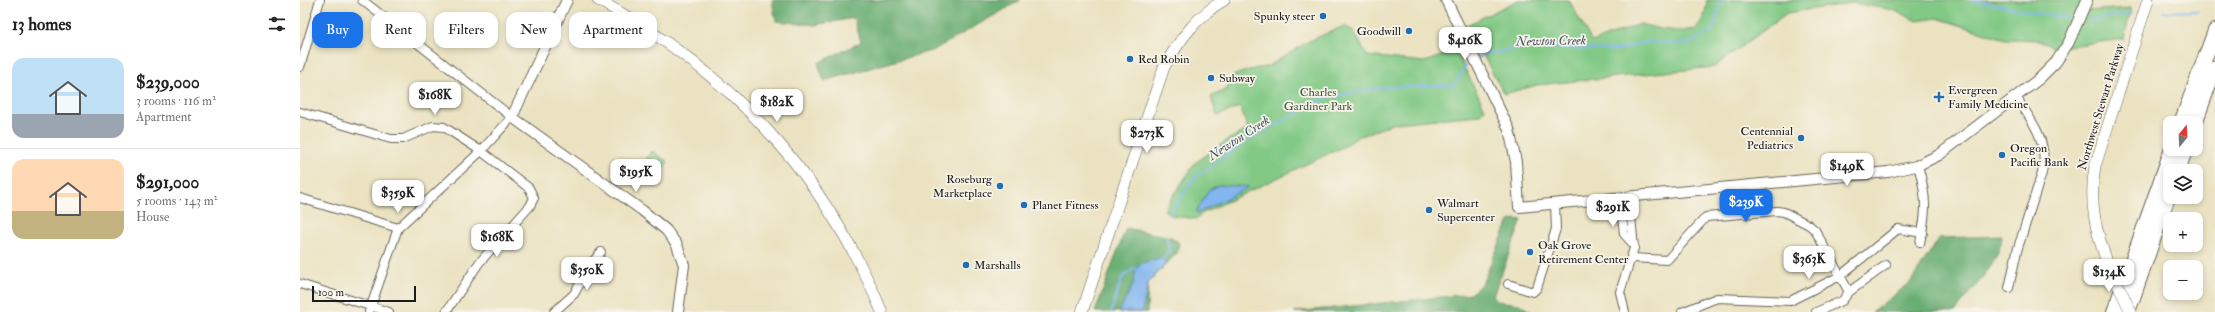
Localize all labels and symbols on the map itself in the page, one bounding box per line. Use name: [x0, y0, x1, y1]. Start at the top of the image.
place label: Spunky steer: [1254, 9, 1316, 24]
marker: Spunky steer: [1318, 11, 1328, 21]
place label: Goodwill: [1357, 24, 1401, 39]
marker: Goodwill: [1404, 26, 1414, 36]
pin: $416K: [1437, 27, 1493, 61]
water label: Newton Creek: [1515, 32, 1586, 50]
street label: Northwest Stewart Parkway: [2075, 41, 2128, 172]
place label: Red Robin: [1138, 52, 1189, 67]
marker: Red Robin: [1125, 54, 1135, 64]
place label: Subway: [1219, 71, 1256, 86]
marker: Subway: [1206, 73, 1216, 83]
pin: $168K: [407, 82, 463, 116]
place label: Evergreen Family Medicine: [1948, 83, 2028, 112]
park label: Charles Gardiner Park: [1284, 85, 1353, 114]
pin: $182K: [749, 89, 805, 123]
marker: Evergreen Family Medicine: [1933, 91, 1945, 103]
water label: Newton Creek: [1204, 112, 1273, 164]
north arrow: [2163, 116, 2203, 156]
pin: $273K: [1119, 120, 1175, 154]
place label: Centennial Pediatrics: [1741, 124, 1793, 153]
marker: Centennial Pediatrics: [1796, 133, 1806, 143]
place label: Oregon Pacific Bank: [2010, 141, 2069, 170]
marker: Oregon Pacific Bank: [1997, 150, 2007, 160]
pin: $149K: [1819, 153, 1875, 187]
pin: $195K: [608, 159, 664, 193]
place label: Roseburg Marketplace: [933, 172, 993, 201]
pin: $359K: [370, 180, 426, 214]
marker: Roseburg Marketplace: [995, 181, 1005, 191]
pin: $239K: [1718, 189, 1774, 223]
pin: $291K: [1585, 194, 1641, 228]
place label: Walmart Supercenter: [1436, 196, 1495, 225]
place label: Planet Fitness: [1032, 198, 1099, 213]
marker: Planet Fitness: [1019, 200, 1029, 210]
marker: Walmart Supercenter: [1424, 205, 1434, 215]
pin: $168K: [469, 224, 525, 258]
place label: Oak Grove Retirement Center: [1538, 238, 1629, 267]
pin: $363K: [1781, 246, 1837, 280]
marker: Oak Grove Retirement Center: [1525, 247, 1535, 257]
pin: $350K: [559, 257, 615, 291]
place label: Marshalls: [974, 258, 1021, 273]
pin: $134K: [2081, 259, 2137, 293]
marker: Marshalls: [961, 260, 971, 270]
scale bar: [312, 284, 416, 303]

